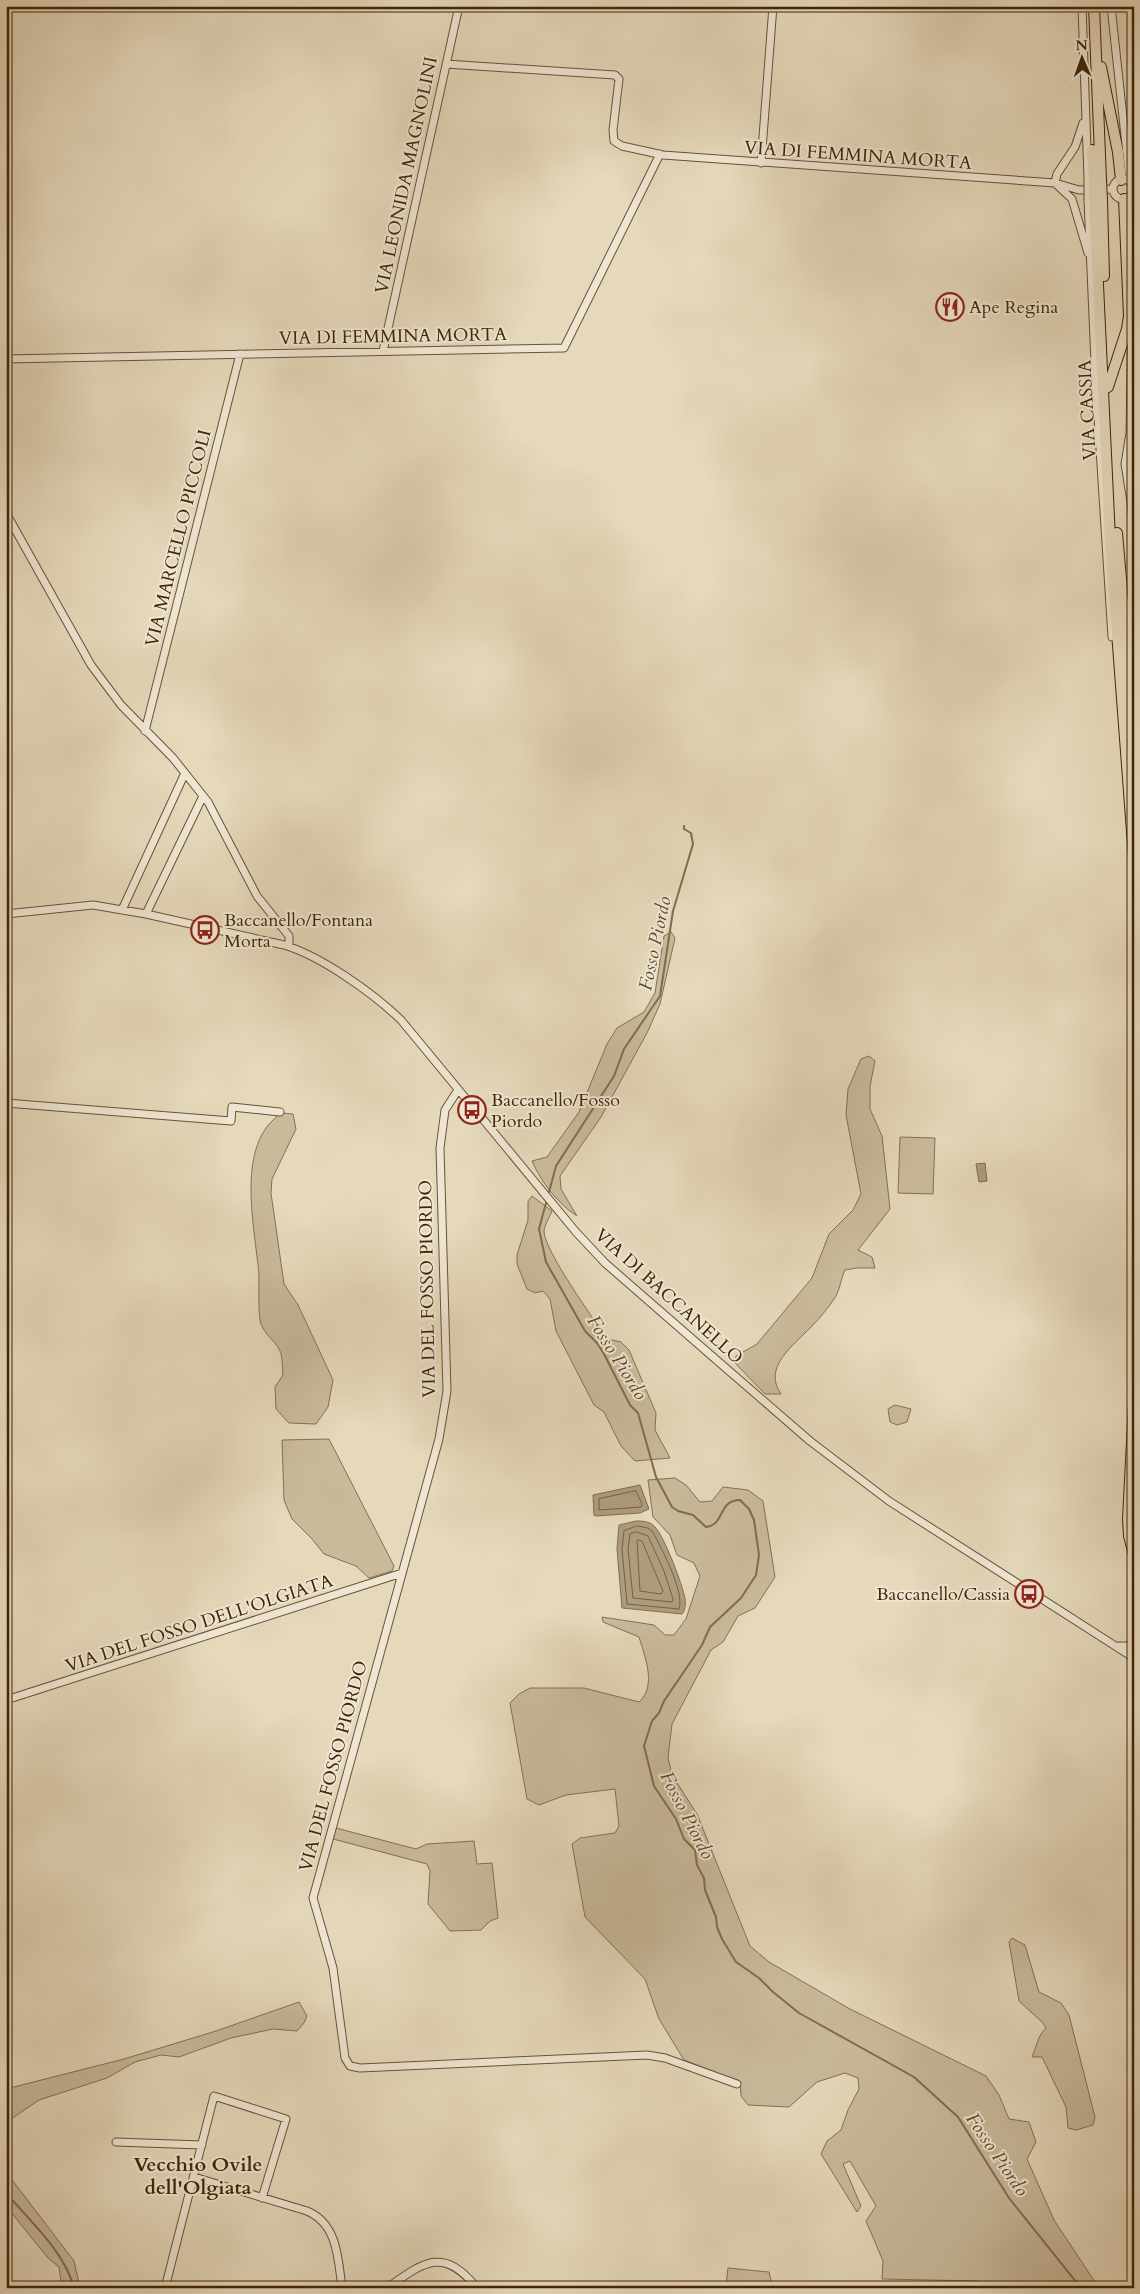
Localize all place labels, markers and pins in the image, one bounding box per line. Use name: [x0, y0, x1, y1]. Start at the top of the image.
restaurant icon: Ape Regina: [935, 292, 965, 322]
place label: Ape Regina: [969, 295, 1058, 320]
place label: Baccanello/Fontana Morta: [224, 908, 373, 954]
bus stop icon: Baccanello/Fontana Morta: [190, 915, 220, 945]
place label: Baccanello/Fosso Piordo: [491, 1088, 620, 1134]
bus stop icon: Baccanello/Fosso Piordo: [457, 1095, 487, 1125]
bus stop icon: Baccanello/Cassia: [1014, 1579, 1044, 1609]
place label: Baccanello/Cassia: [876, 1582, 1010, 1607]

